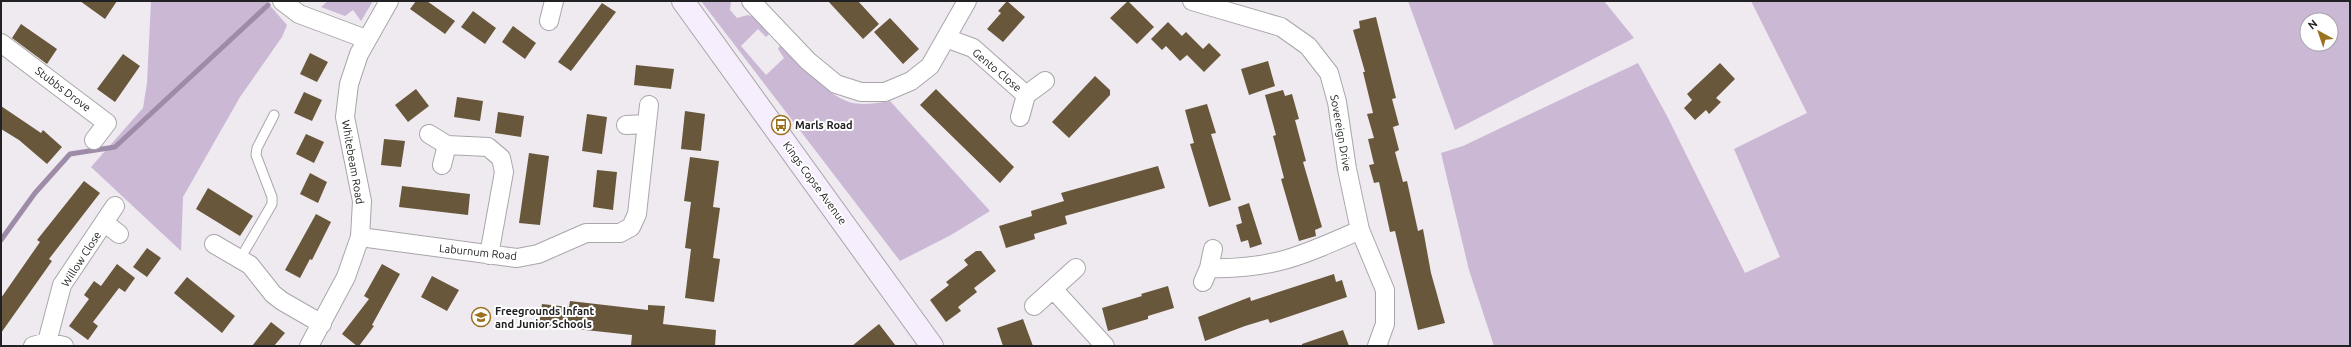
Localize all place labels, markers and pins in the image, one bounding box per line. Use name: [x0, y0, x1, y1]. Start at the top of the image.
bus stop icon: Marls Road: [770, 114, 792, 136]
place label: Marls Road: [795, 119, 853, 131]
place label: Freegrounds Infant and Junior Schools: [495, 305, 594, 330]
school or university icon: Freegrounds Infant and Junior Schools: [470, 306, 492, 328]

